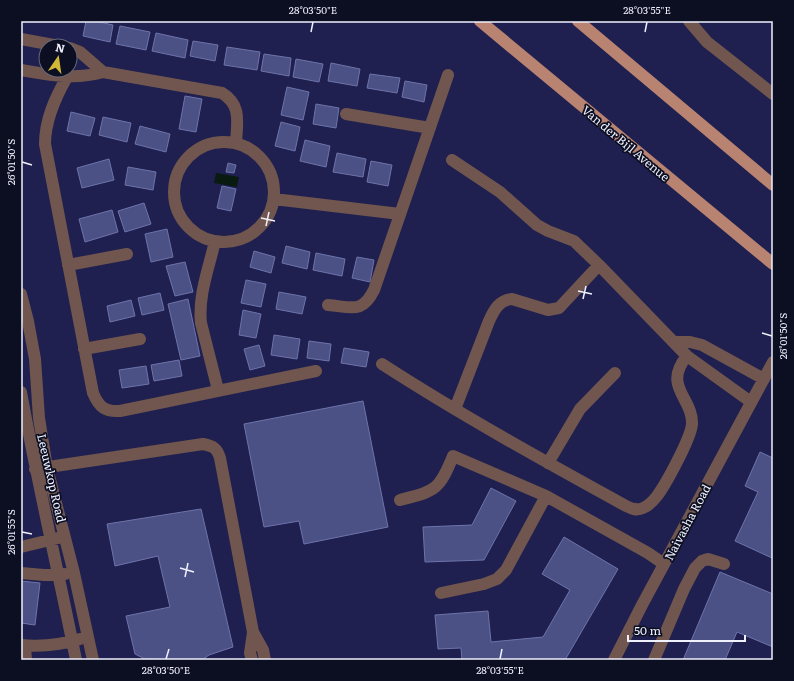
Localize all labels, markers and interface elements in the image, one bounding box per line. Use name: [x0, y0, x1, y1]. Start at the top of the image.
text: 28°03'50"E: [289, 2, 337, 17]
text: 28°03'55"E: [623, 2, 671, 17]
north arrow: [38, 38, 78, 78]
text: N: [54, 38, 67, 56]
street label: Van der Bijl Avenue: [578, 101, 674, 185]
text: 26°01'50"S: [3, 139, 18, 185]
text: 26°01'50"S: [775, 313, 790, 359]
street label: Leeuwkop Road: [33, 432, 71, 525]
street label: Naivasha Road: [659, 480, 715, 563]
text: 26°01'55"S: [3, 509, 18, 555]
scale bar: [628, 617, 745, 643]
text: 50 m: [634, 621, 661, 639]
text: 28°03'50"E: [142, 662, 190, 677]
text: 28°03'55"E: [476, 662, 524, 677]

